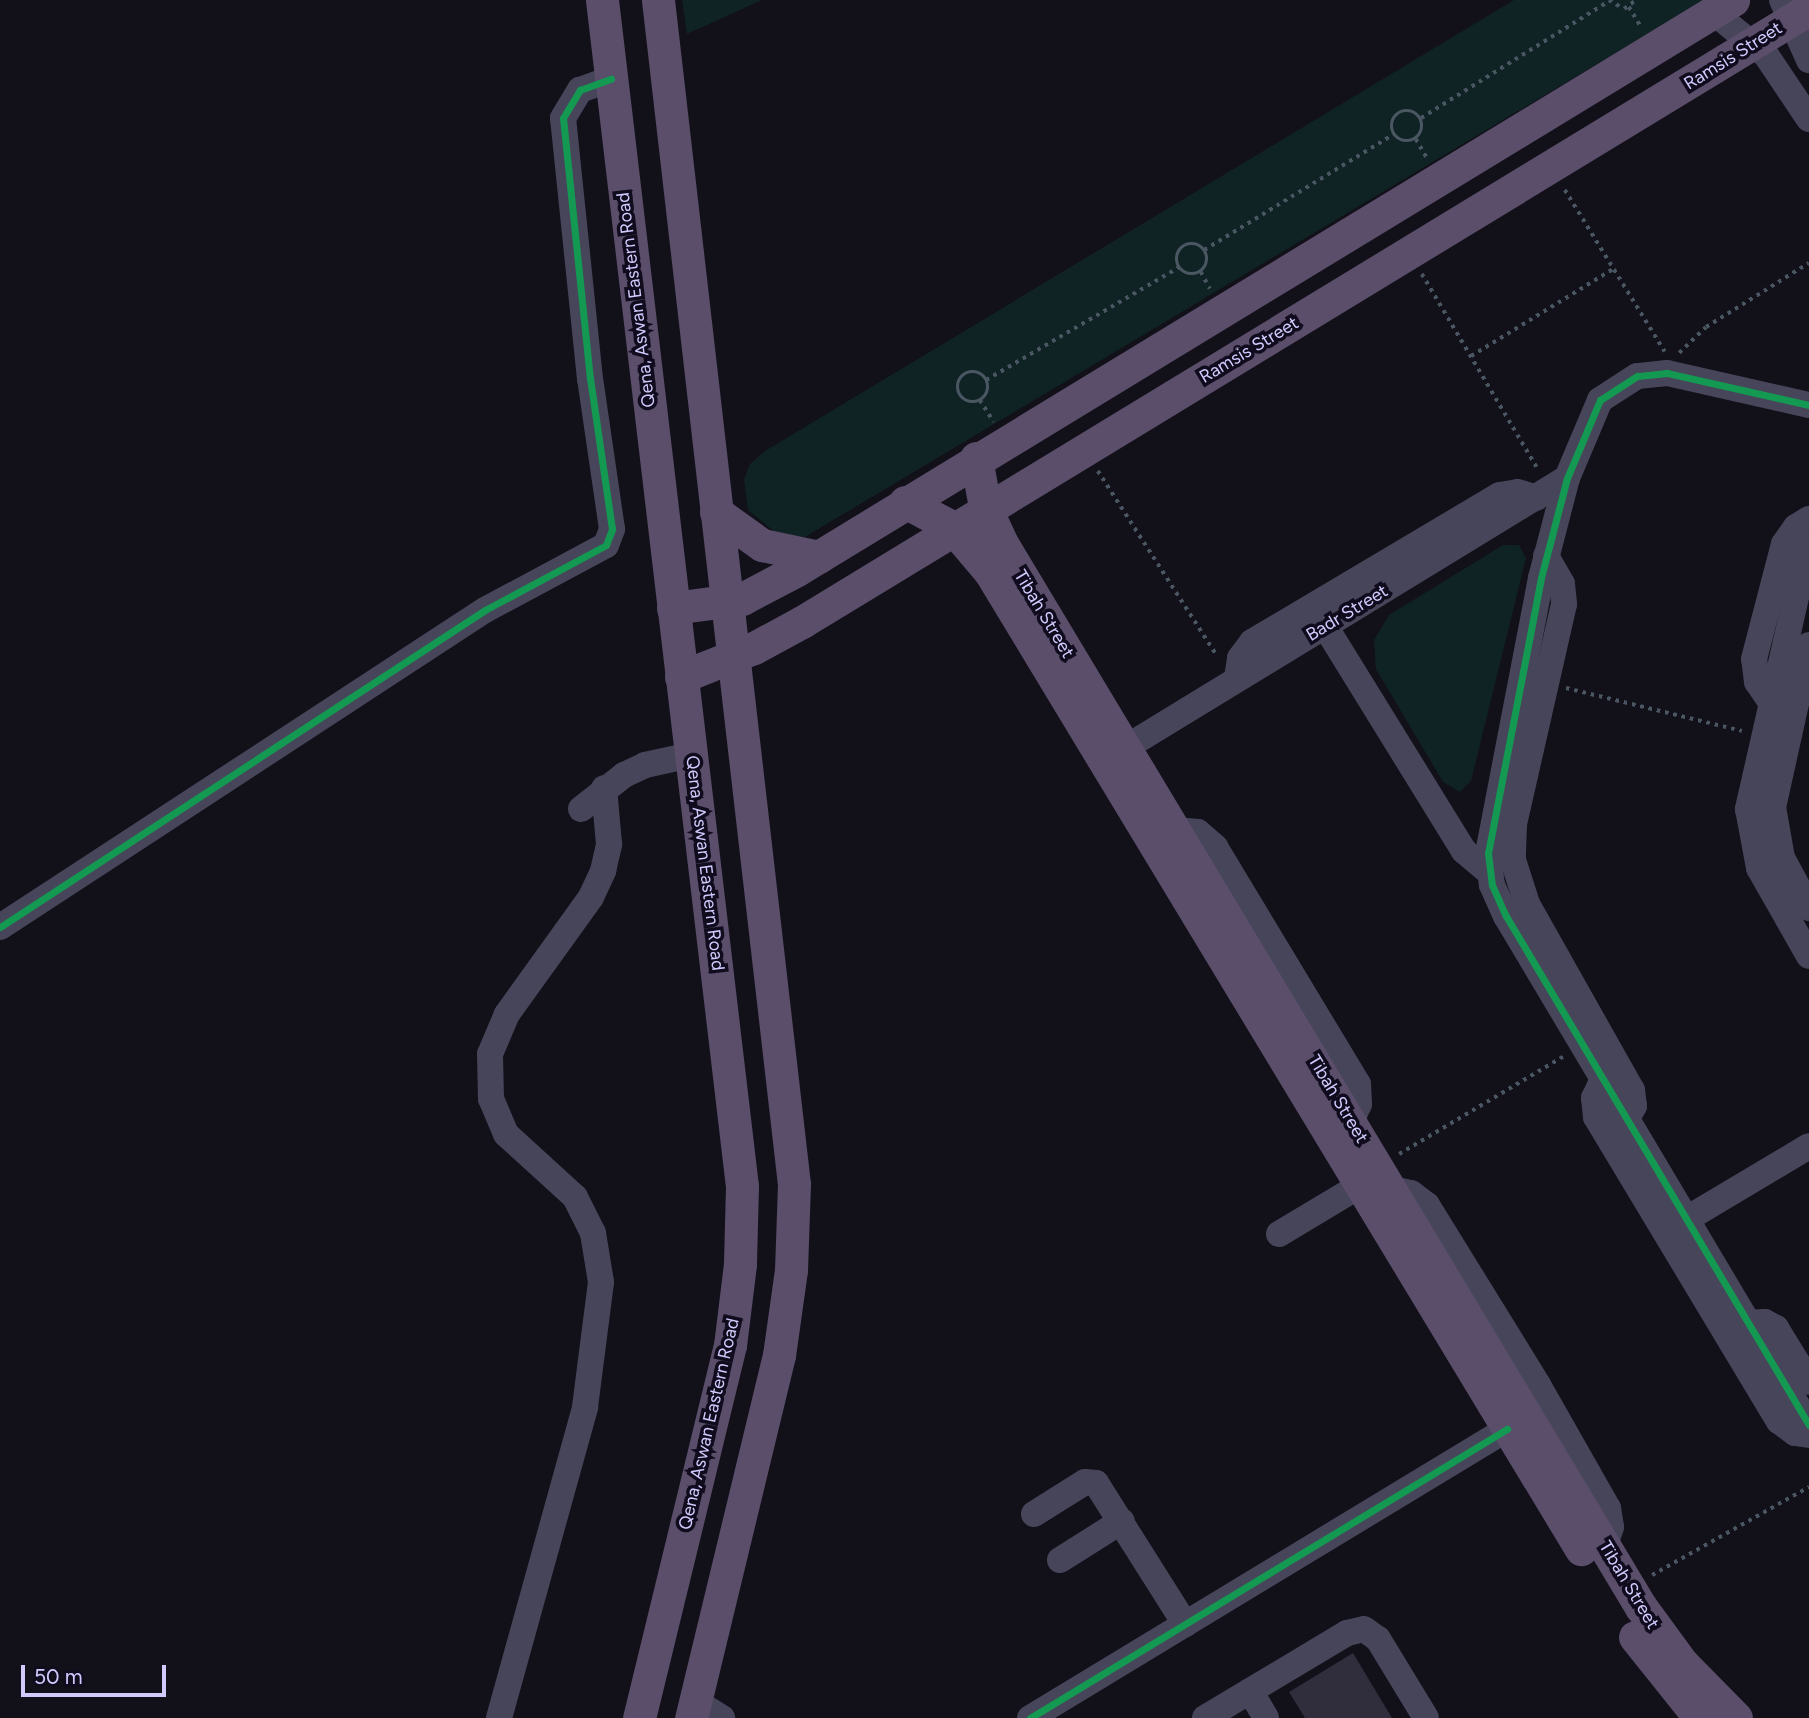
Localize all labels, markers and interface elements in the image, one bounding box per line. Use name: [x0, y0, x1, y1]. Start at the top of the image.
street label: Ramsis Street: [1680, 17, 1786, 95]
street label: Qena, Aswan Eastern Road: [612, 191, 660, 409]
street label: Ramsis Street: [1196, 312, 1302, 388]
street label: Tibah Street: [1009, 566, 1079, 662]
street label: Badr Street: [1302, 580, 1392, 646]
street label: Qena, Aswan Eastern Road: [681, 754, 729, 972]
street label: Tibah Street: [1303, 1051, 1373, 1147]
street label: Qena, Aswan Eastern Road: [674, 1316, 744, 1532]
street label: Tibah Street: [1594, 1537, 1664, 1633]
scale bar: [24, 1652, 170, 1696]
text: 50 m: [34, 1664, 83, 1689]

